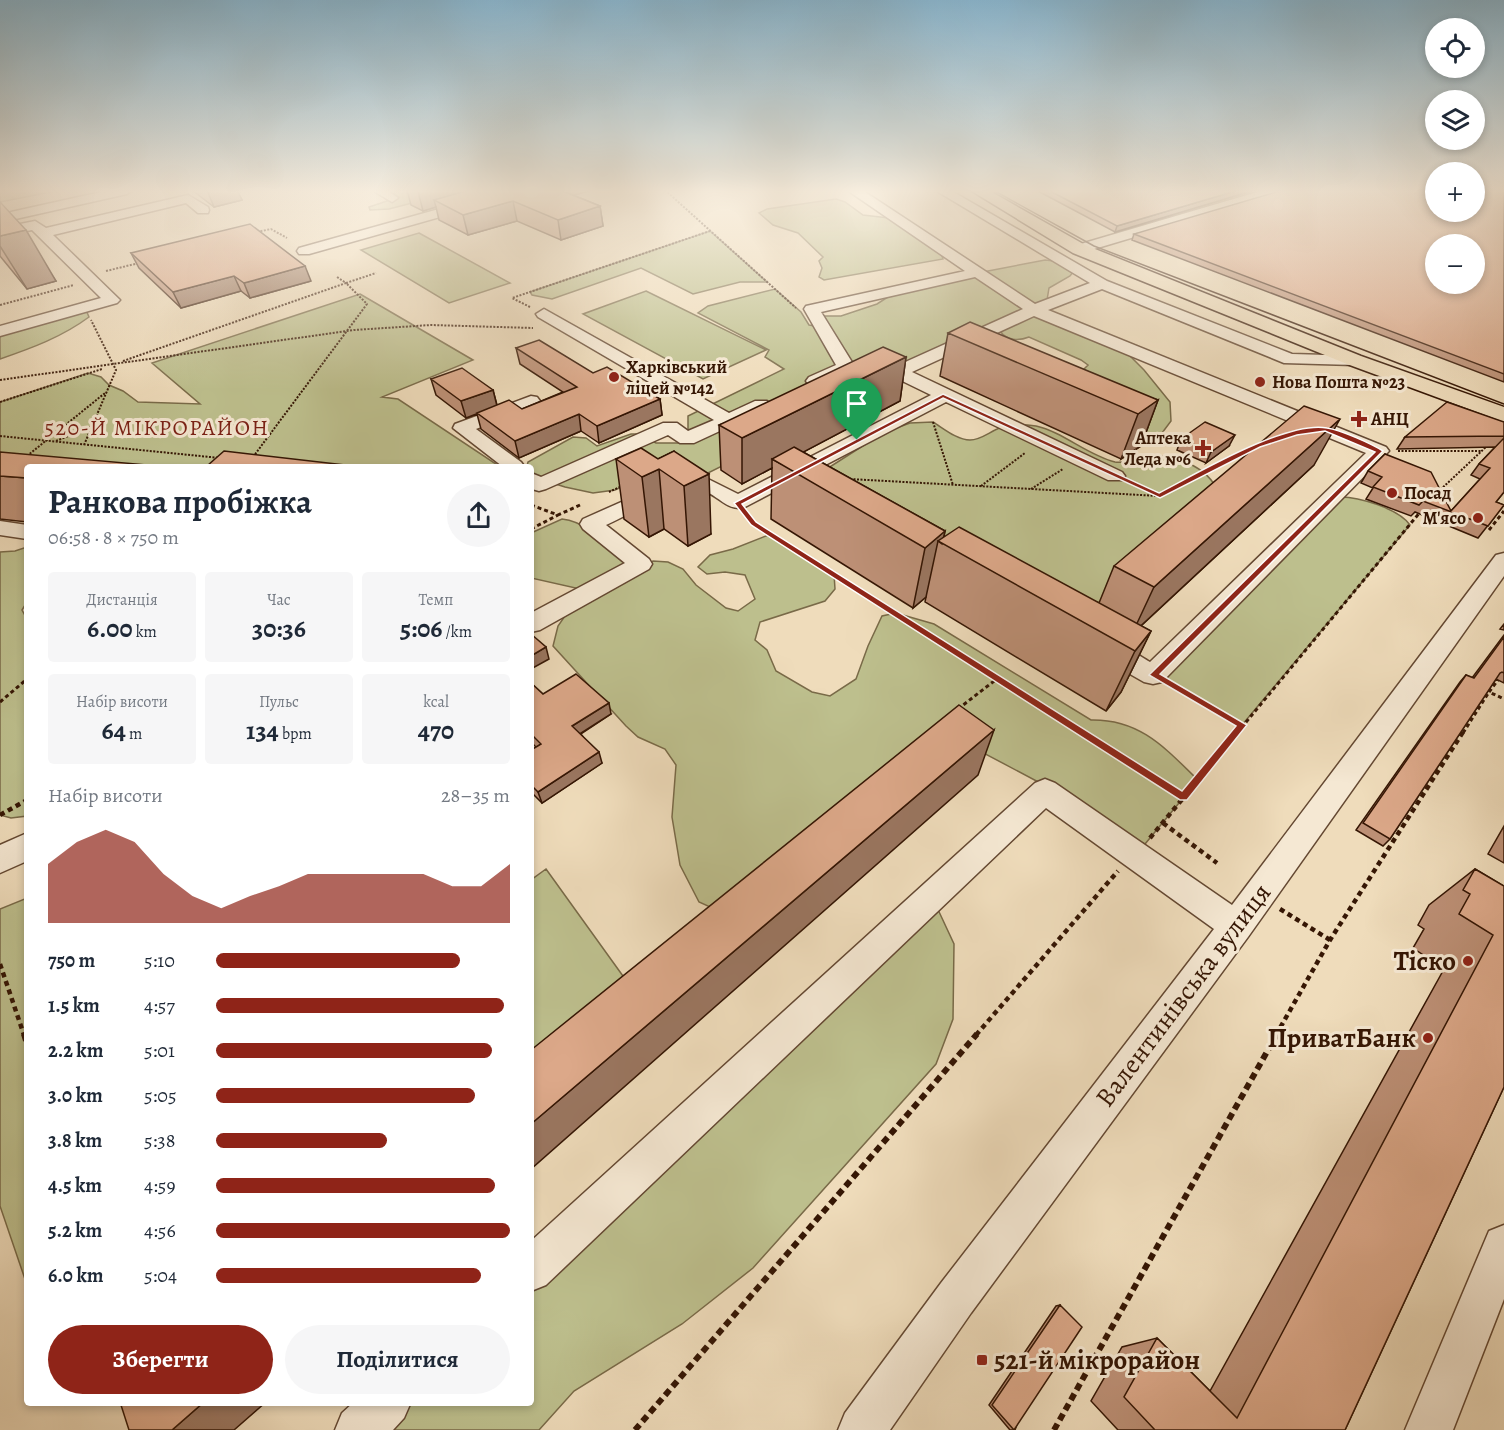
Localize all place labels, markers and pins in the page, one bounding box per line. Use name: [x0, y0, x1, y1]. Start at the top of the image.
place label: Харківський ліцей №142: [625, 355, 727, 400]
marker: Харківський ліцей №142: [607, 370, 621, 384]
place label: Нова Пошта №23: [1272, 370, 1406, 394]
marker: Нова Пошта №23: [1253, 375, 1267, 389]
pin: [831, 378, 882, 440]
place label: АНЦ: [1370, 407, 1409, 431]
marker: АНЦ: [1352, 412, 1366, 426]
place label: Аптека Леда №6: [1124, 426, 1191, 471]
marker: Аптека Леда №6: [1196, 441, 1210, 455]
place label: Посад: [1404, 481, 1451, 505]
marker: Посад: [1385, 486, 1399, 500]
place label: М'ясо: [1422, 506, 1466, 530]
marker: М'ясо: [1471, 511, 1485, 525]
place label: Тіско: [1394, 943, 1456, 979]
marker: Тіско: [1461, 954, 1475, 968]
place label: ПриватБанк: [1268, 1020, 1416, 1056]
marker: ПриватБанк: [1421, 1031, 1435, 1045]
place label: 521-й мікрорайон: [994, 1342, 1200, 1378]
marker: 521-й мікрорайон: [975, 1353, 989, 1367]

